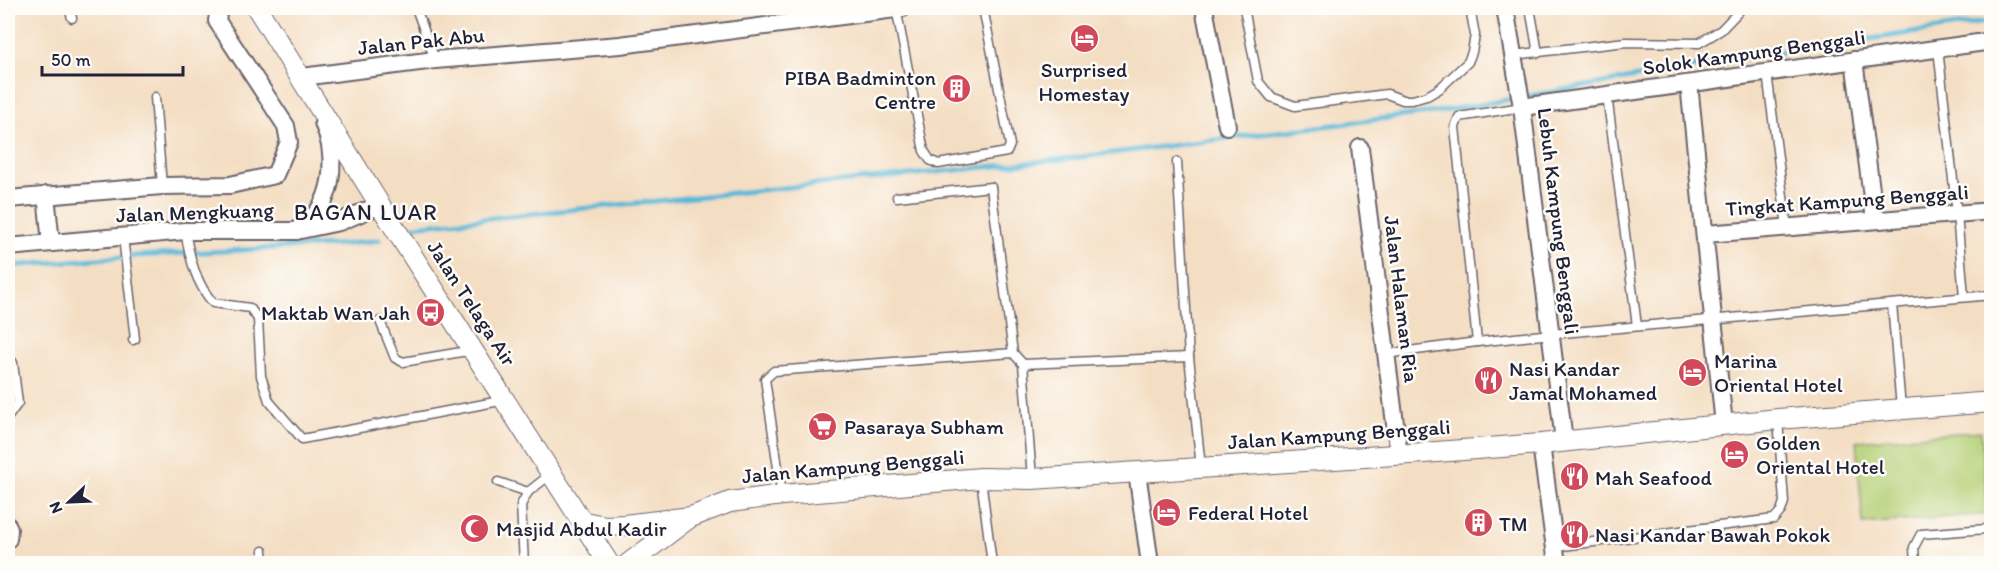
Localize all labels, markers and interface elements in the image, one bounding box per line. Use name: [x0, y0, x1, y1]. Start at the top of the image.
street label: Jalan Pak Abu: [356, 22, 486, 60]
hotel icon: Surprised Homestay: [1068, 22, 1100, 54]
street label: Solok Kampung Benggali: [1641, 24, 1867, 80]
scale bar: [42, 39, 183, 77]
text: 50 m: [51, 49, 91, 71]
place label: Surprised Homestay: [1039, 57, 1130, 106]
place label: PIBA Badminton Centre: [785, 65, 936, 114]
building icon: PIBA Badminton Centre: [941, 73, 973, 105]
street label: Lebuh Kampung Benggali: [1533, 106, 1585, 336]
street label: Tingkat Kampung Benggali: [1725, 179, 1969, 221]
street label: Jalan Mengkuang: [116, 197, 275, 227]
district label: BAGAN LUAR: [294, 199, 438, 226]
street label: Jalan Halaman Ria: [1379, 214, 1425, 384]
street label: Jalan Telaga Air: [422, 236, 522, 370]
bus stop icon: Maktab Wan Jah: [415, 296, 447, 328]
place label: Maktab Wan Jah: [261, 300, 410, 325]
place label: Marina Oriental Hotel: [1714, 348, 1843, 397]
place label: Nasi Kandar Jamal Mohamed: [1509, 356, 1657, 405]
hotel icon: Marina Oriental Hotel: [1677, 356, 1709, 388]
restaurant icon: Nasi Kandar Jamal Mohamed: [1472, 364, 1504, 396]
supermarket icon: Pasaraya Subham: [807, 410, 839, 442]
place label: Pasaraya Subham: [844, 414, 1004, 439]
street label: Jalan Kampung Benggali: [1227, 414, 1451, 454]
place label: Golden Oriental Hotel: [1756, 430, 1885, 479]
hotel icon: Golden Oriental Hotel: [1719, 438, 1751, 470]
street label: Jalan Kampung Benggali: [741, 444, 965, 488]
restaurant icon: Mah Seafood: [1558, 461, 1590, 493]
place label: Mah Seafood: [1595, 465, 1712, 490]
north arrow: [39, 472, 99, 532]
hotel icon: Federal Hotel: [1151, 496, 1183, 528]
text: N: [45, 499, 67, 516]
place label: Federal Hotel: [1188, 500, 1308, 525]
building icon: TM: [1462, 507, 1494, 539]
place label: TM: [1499, 511, 1528, 536]
mosque icon: Masjid Abdul Kadir: [459, 512, 491, 544]
place label: Masjid Abdul Kadir: [496, 516, 667, 541]
restaurant icon: Nasi Kandar Bawah Pokok: [1558, 518, 1590, 550]
place label: Nasi Kandar Bawah Pokok: [1595, 522, 1830, 547]

